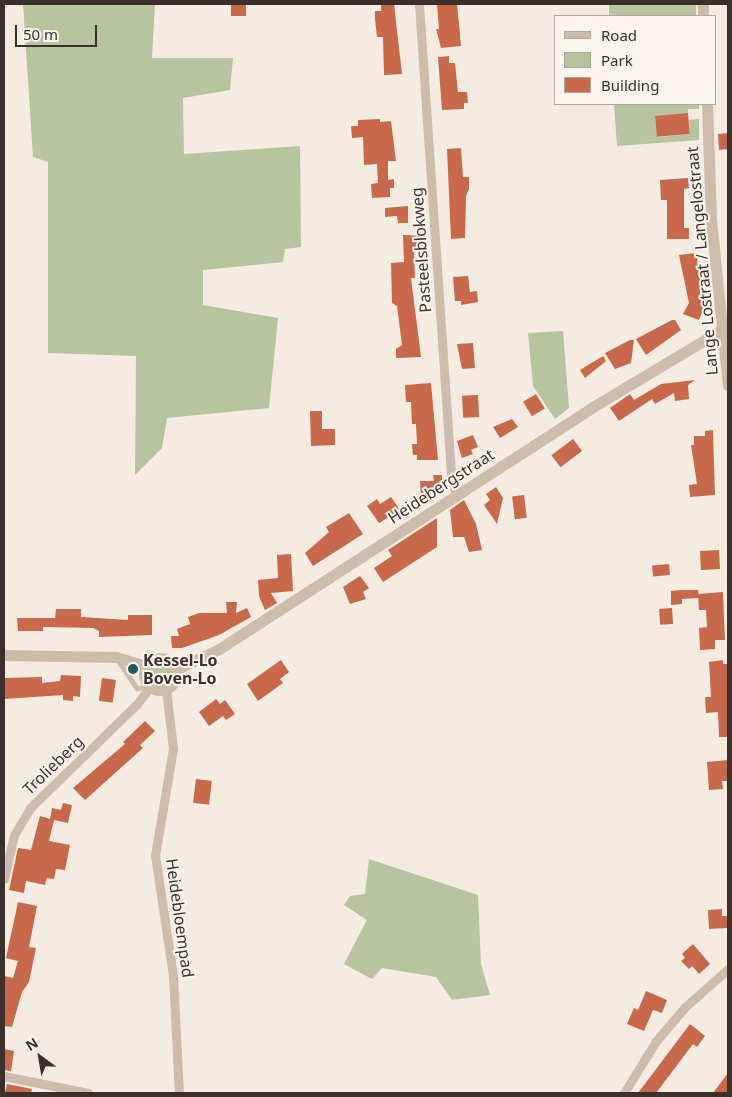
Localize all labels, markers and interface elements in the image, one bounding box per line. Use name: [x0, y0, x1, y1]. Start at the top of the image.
scale bar: [18, 15, 100, 47]
legend: [554, 15, 717, 105]
text: 50 m: [23, 24, 58, 44]
text: Road: [601, 25, 637, 45]
text: Park: [601, 50, 633, 70]
text: Building: [601, 75, 659, 95]
street label: Lange Lostraat / Langelostraat: [682, 146, 722, 376]
street label: Pasteelsblokweg: [407, 187, 435, 313]
street label: Heidebergstraat: [384, 445, 498, 527]
place label: Kessel-Lo Boven-Lo: [143, 650, 218, 688]
marker: Kessel-Lo Boven-Lo: [127, 663, 139, 675]
street label: Trolieberg: [19, 732, 87, 798]
street label: Heidebloempad: [162, 857, 198, 979]
north arrow: [15, 1032, 65, 1082]
text: N: [22, 1033, 42, 1055]

